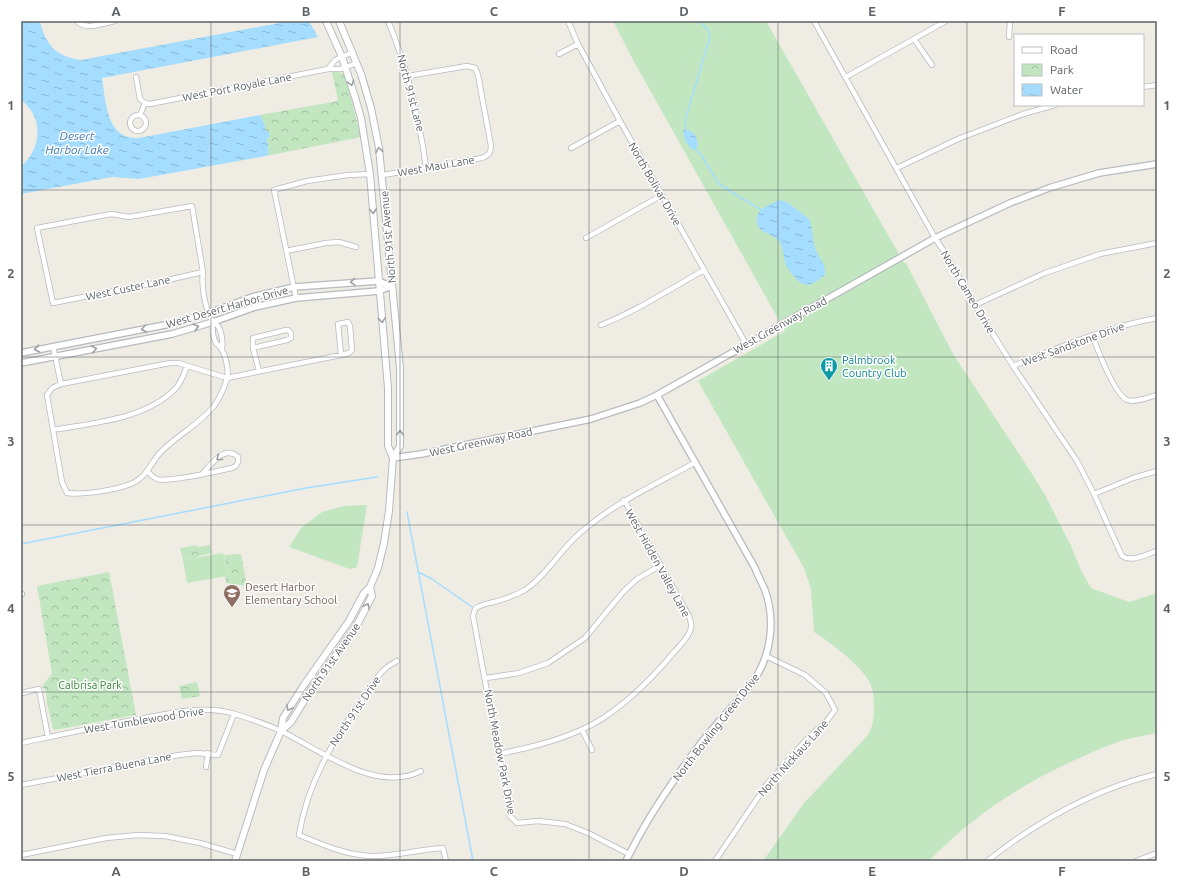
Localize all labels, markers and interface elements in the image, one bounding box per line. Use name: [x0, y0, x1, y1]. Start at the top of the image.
text: A: [111, 4, 121, 18]
text: B: [302, 4, 311, 18]
text: C: [490, 4, 499, 18]
text: D: [679, 4, 689, 18]
text: E: [868, 4, 876, 18]
text: F: [1058, 4, 1066, 18]
legend: [1014, 34, 1144, 106]
text: Road: [1050, 43, 1078, 56]
street label: North 91st Lane: [395, 53, 427, 133]
text: Park: [1050, 63, 1074, 76]
street label: West Port Royale Lane: [181, 71, 293, 103]
one-way arrow: [346, 79, 355, 86]
text: Water: [1050, 83, 1083, 96]
text: 1: [7, 98, 15, 112]
text: 1: [1163, 98, 1171, 112]
water label: Desert Harbor Lake: [45, 129, 109, 156]
street label: North Bolivar Drive: [626, 140, 684, 228]
one-way arrow: [375, 147, 384, 153]
street label: West Maui Lane: [397, 153, 475, 179]
street label: North 91st Avenue: [378, 190, 398, 284]
one-way arrow: [368, 208, 377, 214]
street label: North Cameo Drive: [939, 248, 997, 336]
text: 2: [7, 266, 15, 280]
text: 2: [1163, 266, 1171, 280]
street label: West Custer Lane: [85, 273, 171, 303]
one-way arrow: [350, 278, 356, 287]
street label: West Desert Harbor Drive: [165, 284, 289, 330]
street label: West Greenway Road: [731, 294, 829, 356]
one-way arrow: [377, 317, 386, 323]
street label: West Sandstone Drive: [1020, 320, 1126, 368]
one-way arrow: [193, 323, 200, 332]
one-way arrow: [141, 324, 147, 333]
one-way arrow: [34, 345, 40, 353]
one-way arrow: [90, 346, 97, 354]
place label: Palmbrook Country Club: [842, 354, 907, 379]
building icon: Palmbrook Country Club: [819, 356, 839, 381]
street label: West Greenway Road: [428, 425, 534, 459]
one-way arrow: [396, 430, 404, 436]
text: 3: [7, 434, 15, 448]
text: 3: [1163, 434, 1171, 448]
one-way arrow: [216, 453, 223, 460]
street label: West Hidden Valley Lane: [623, 507, 693, 619]
place label: Desert Harbor Elementary School: [245, 581, 337, 606]
school or university icon: Desert Harbor Elementary School: [222, 583, 242, 608]
text: 4: [7, 601, 15, 615]
text: 4: [1163, 601, 1171, 615]
one-way arrow: [362, 602, 370, 610]
street label: North 91st Avenue: [300, 621, 362, 703]
street label: North Bowling Green Drive: [670, 671, 762, 783]
street label: North 91st Drive: [327, 674, 383, 748]
park label: Calbrisa Park: [58, 679, 122, 691]
street label: North Meadow Park Drive: [482, 688, 518, 816]
one-way arrow: [287, 704, 294, 711]
street label: West Tumblewood Drive: [83, 705, 205, 735]
street label: North Nicklaus Lane: [756, 717, 830, 799]
street label: West Tierra Buena Lane: [56, 750, 172, 784]
text: 5: [7, 769, 15, 783]
text: 5: [1163, 769, 1171, 783]
text: A: [111, 864, 121, 878]
text: B: [302, 864, 311, 878]
text: C: [490, 864, 499, 878]
text: D: [679, 864, 689, 878]
text: E: [868, 864, 876, 878]
text: F: [1058, 864, 1066, 878]

